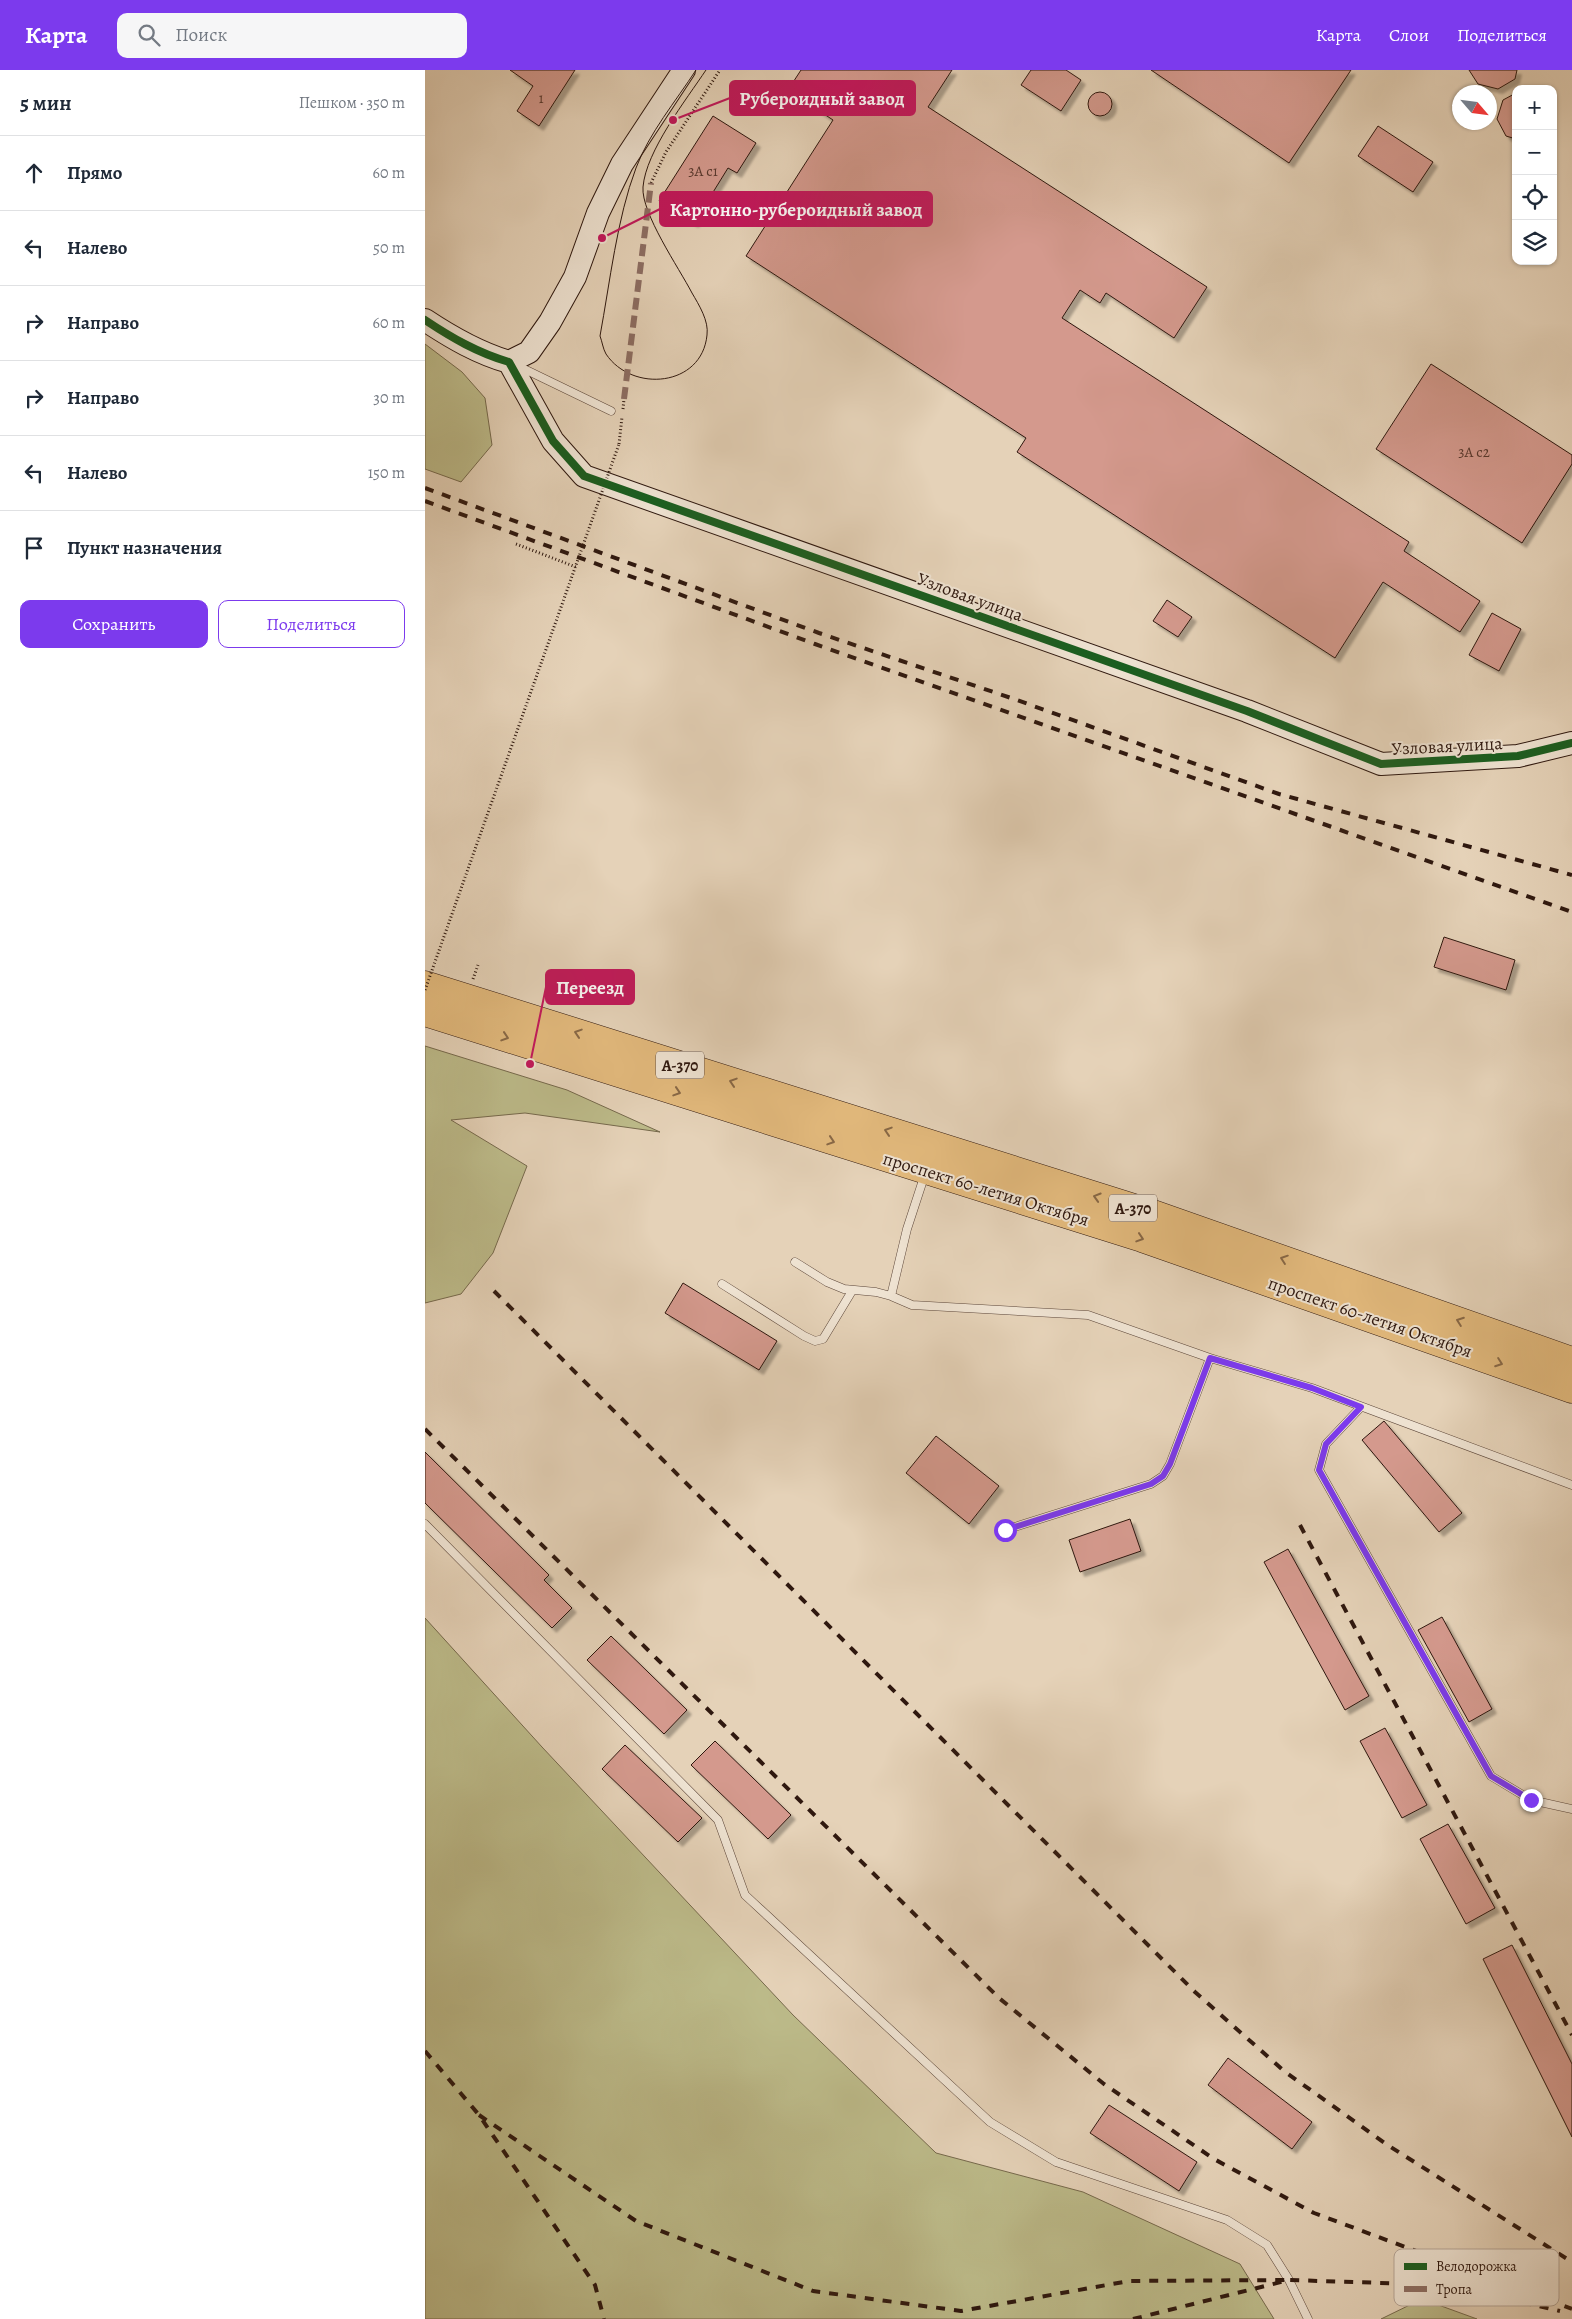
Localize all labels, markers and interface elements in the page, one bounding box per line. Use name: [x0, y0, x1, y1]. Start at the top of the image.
search box: [117, 13, 467, 58]
text: Карта: [25, 19, 87, 51]
icon: search: [135, 21, 163, 49]
text: Поиск: [175, 22, 227, 48]
text: Карта: [1316, 23, 1361, 47]
text: Слои: [1389, 23, 1429, 47]
text: Поделиться: [1457, 23, 1547, 47]
callout: Рубероидный завод: [730, 81, 915, 115]
north arrow: [1452, 85, 1497, 130]
map controls: [1512, 85, 1557, 265]
button: +: [1512, 85, 1557, 130]
text: Рубероидный завод: [739, 86, 905, 112]
house number: 1: [538, 88, 544, 108]
text: 5 мин: [20, 89, 72, 117]
text: Пешком · 350 m: [299, 92, 405, 114]
button: −: [1512, 130, 1557, 175]
icon: ahead: [20, 159, 48, 187]
text: Прямо: [67, 160, 122, 186]
house number: 3А с1: [688, 161, 718, 181]
text: 60 m: [373, 162, 405, 184]
button: locate: [1512, 175, 1557, 220]
callout: Картонно-рубероидный завод: [660, 192, 932, 226]
text: Картонно-рубероидный завод: [670, 197, 922, 223]
button: layers: [1512, 220, 1557, 265]
icon: left: [20, 234, 48, 262]
text: Налево: [67, 235, 127, 261]
text: 50 m: [373, 237, 405, 259]
icon: right: [20, 309, 48, 337]
text: Направо: [67, 310, 139, 336]
text: 60 m: [373, 312, 405, 334]
icon: right: [20, 384, 48, 412]
text: Направо: [67, 385, 139, 411]
text: 30 m: [373, 387, 405, 409]
house number: 3А с2: [1458, 442, 1490, 462]
icon: left: [20, 459, 48, 487]
text: Налево: [67, 460, 127, 486]
text: 150 m: [368, 462, 405, 484]
icon: arrive: [20, 534, 48, 562]
text: Пункт назначения: [67, 535, 222, 561]
street label: Узловая улица: [914, 567, 1027, 628]
button: Сохранить: [20, 600, 208, 648]
button: Поделиться: [218, 600, 405, 648]
street label: Узловая улица: [1391, 731, 1504, 761]
callout: Переезд: [546, 970, 634, 1004]
text: Переезд: [556, 975, 624, 1001]
one-way arrow: [575, 1029, 583, 1039]
one-way arrow: [500, 1031, 509, 1041]
road number: А-370: [656, 1052, 704, 1078]
one-way arrow: [730, 1078, 738, 1088]
one-way arrow: [672, 1086, 680, 1096]
one-way arrow: [884, 1127, 893, 1137]
one-way arrow: [827, 1135, 835, 1145]
street label: проспект 60-летия Октября: [880, 1146, 1092, 1232]
one-way arrow: [1093, 1192, 1101, 1202]
road number: А-370: [1109, 1194, 1157, 1222]
one-way arrow: [1135, 1232, 1144, 1242]
one-way arrow: [1280, 1255, 1289, 1265]
street label: проспект 60-летия Октября: [1265, 1271, 1475, 1363]
one-way arrow: [1456, 1317, 1465, 1327]
one-way arrow: [1494, 1357, 1503, 1367]
route start: [994, 1519, 1017, 1542]
route end: [1520, 1789, 1543, 1812]
legend: [1394, 2249, 1559, 2306]
text: Велодорожка: [1436, 2257, 1517, 2276]
text: Тропа: [1436, 2280, 1473, 2299]

